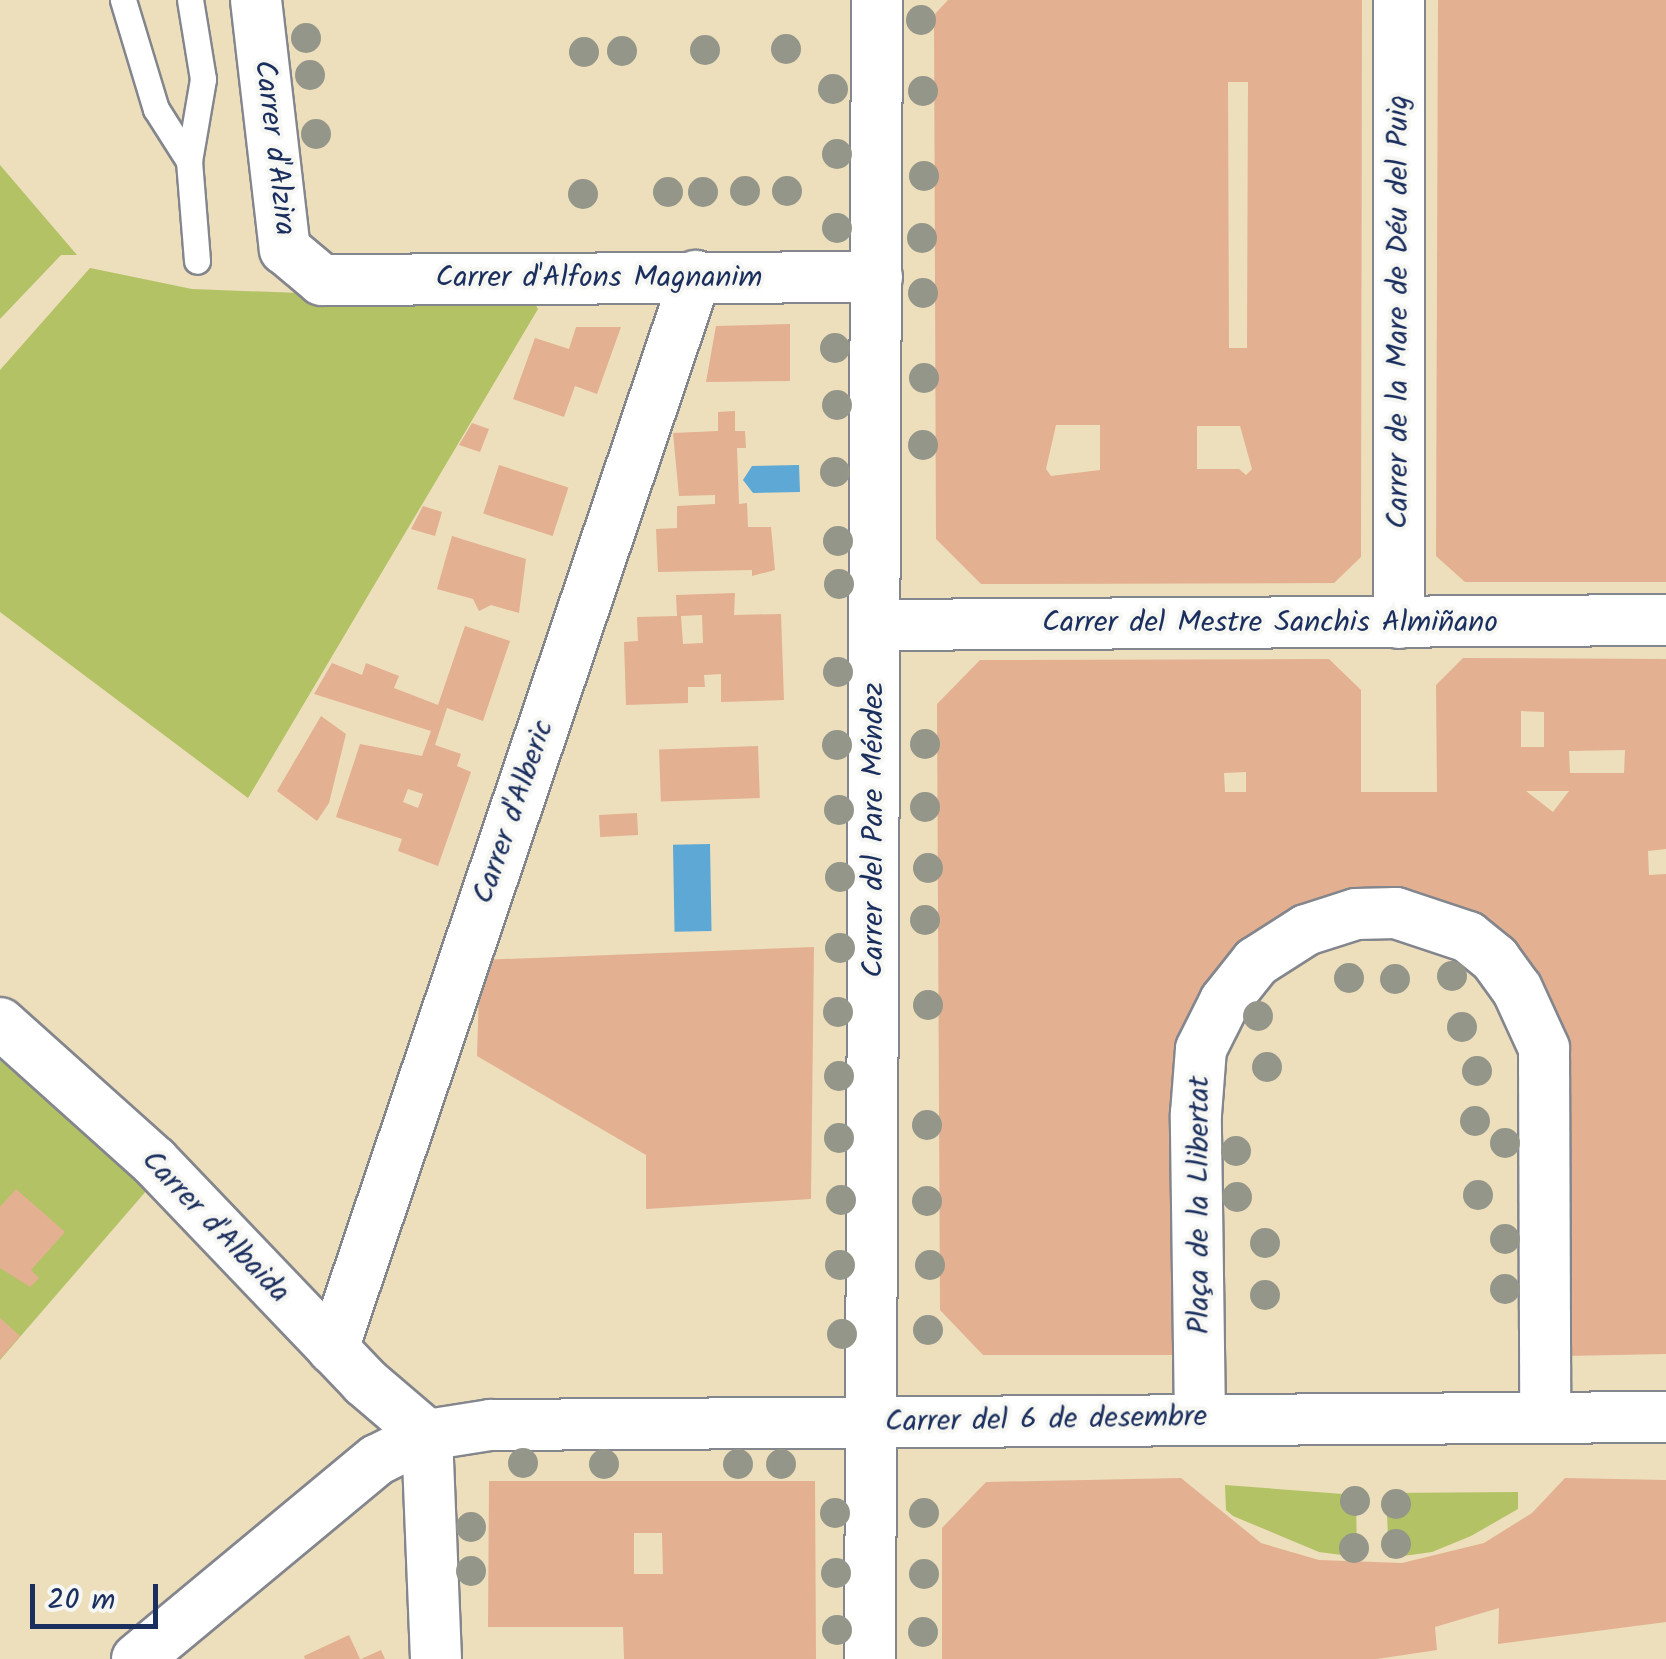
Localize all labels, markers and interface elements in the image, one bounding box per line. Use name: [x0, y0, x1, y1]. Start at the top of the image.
street label: Carrer d'Alzira: [245, 58, 303, 238]
street label: Carrer de la Mare de Déu del Puig: [1381, 95, 1417, 529]
street label: Carrer d'Alfons Magnanim: [436, 260, 762, 296]
street label: Carrer del Mestre Sanchis Almiñano: [1042, 605, 1498, 641]
street label: Carrer del Pare Méndez: [856, 682, 892, 978]
street label: Carrer d'Alberic: [466, 715, 562, 909]
street label: Plaça de la Llibertat: [1182, 1076, 1218, 1334]
street label: Carrer d'Albaida: [133, 1143, 297, 1311]
street label: Carrer del 6 de desembre: [885, 1399, 1207, 1441]
scale bar: [35, 1564, 162, 1626]
text: 20 m: [47, 1577, 115, 1625]

